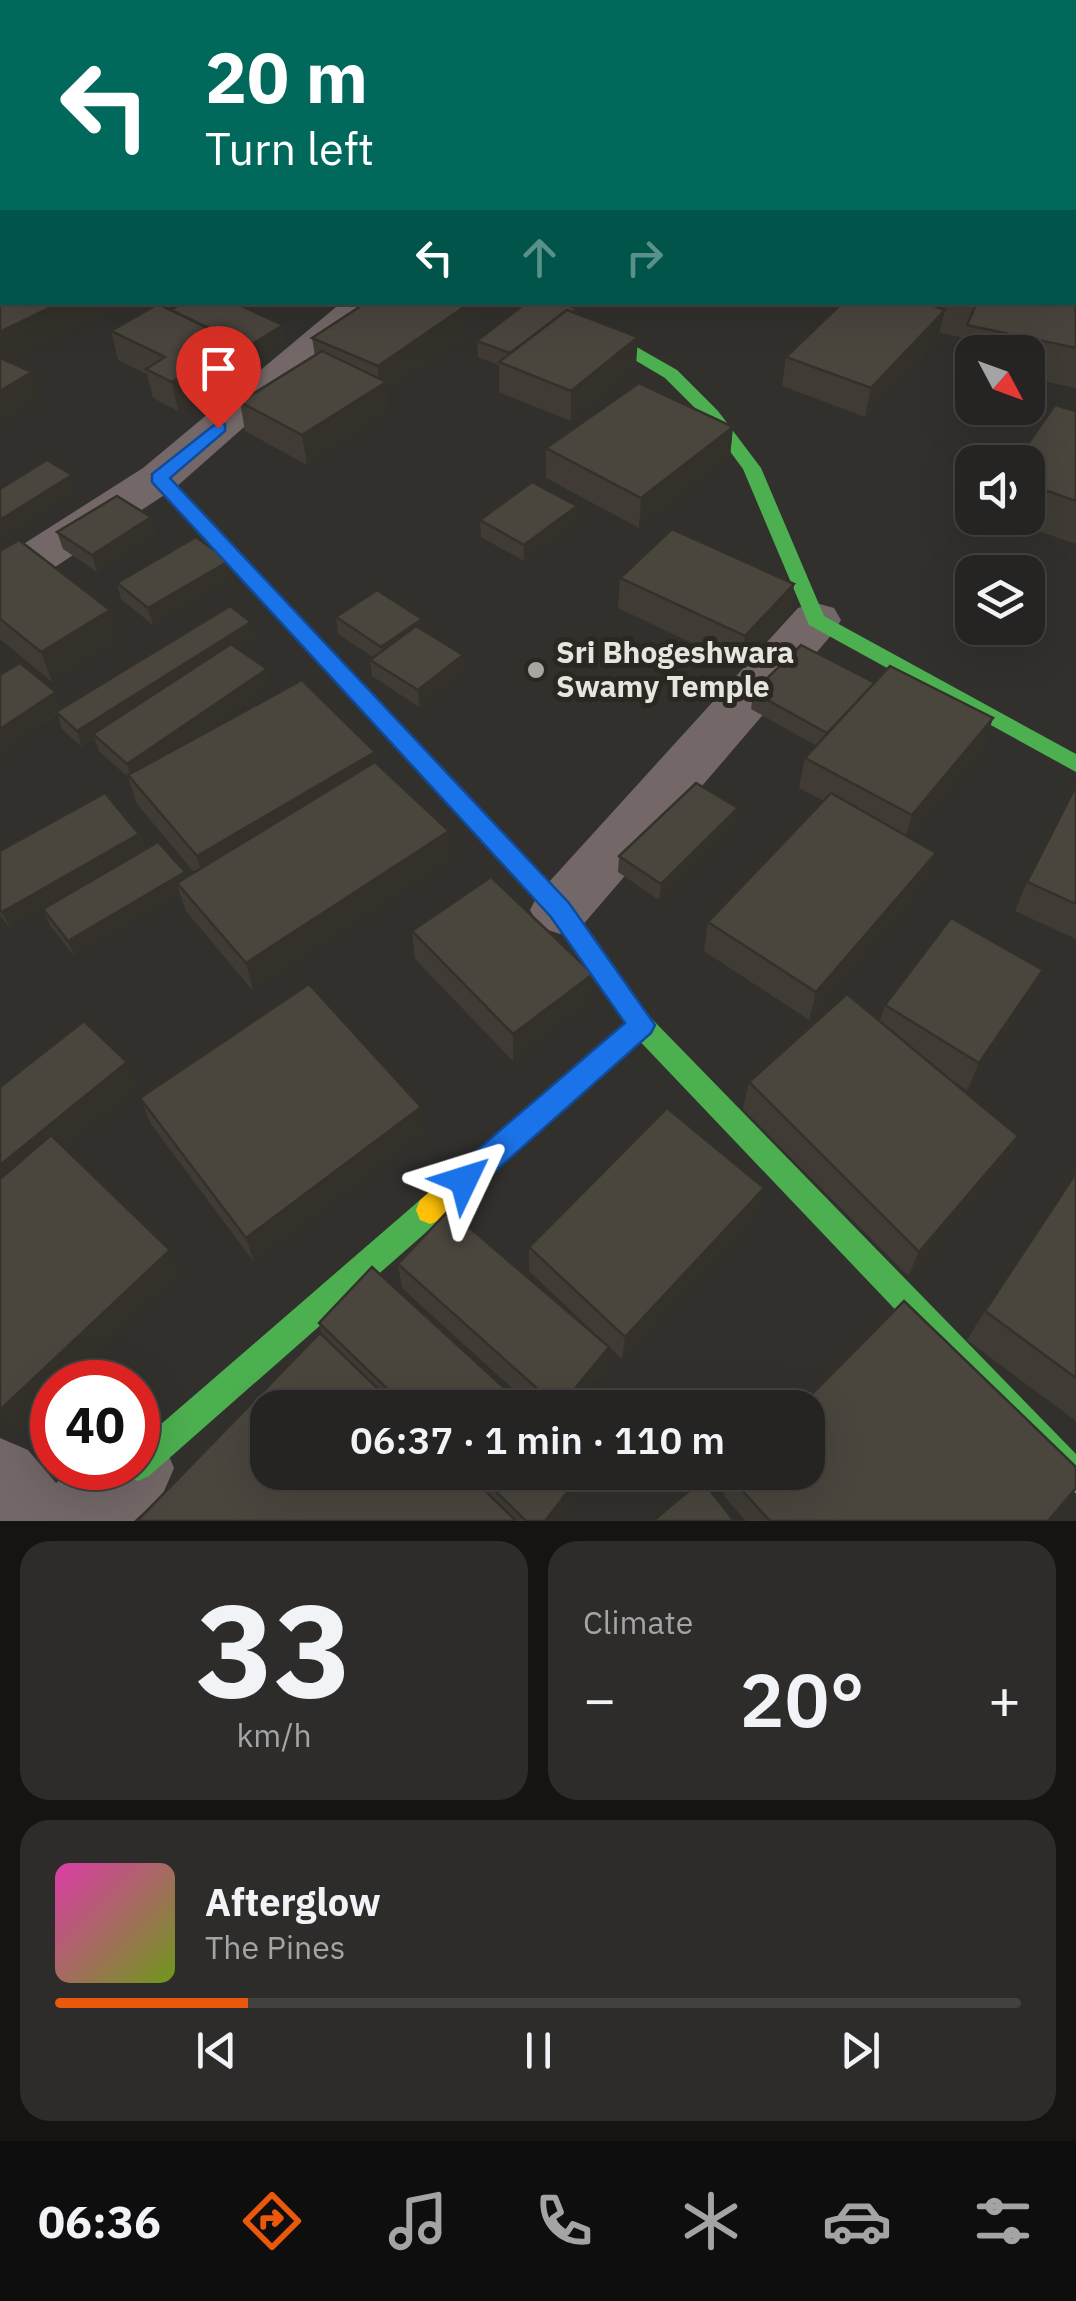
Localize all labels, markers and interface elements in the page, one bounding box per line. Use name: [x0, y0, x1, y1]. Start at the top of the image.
text: 20 m: [205, 31, 368, 122]
icon: left: [40, 40, 170, 170]
text: Turn left: [205, 119, 374, 177]
icon: left: [407, 230, 462, 285]
icon: ahead: [512, 230, 567, 285]
icon: right: [617, 230, 672, 285]
pin: [176, 326, 261, 429]
north arrow: [955, 335, 1045, 425]
map controls: [955, 335, 1045, 645]
icon: arrive: [191, 341, 246, 396]
button: sound: [955, 445, 1045, 535]
button: layers: [955, 555, 1045, 645]
place label: Sri Bhogeshwara Swamy Temple: [556, 632, 794, 705]
marker: Sri Bhogeshwara Swamy Temple: [525, 659, 547, 681]
position arrow: [412, 1128, 516, 1232]
speed limit sign: 40: [30, 1360, 160, 1490]
text: 06:37 · 1 min · 110 m: [350, 1415, 725, 1464]
text: 33: [196, 1564, 352, 1733]
text: Climate: [583, 1601, 693, 1643]
text: 20°: [739, 1650, 865, 1748]
text: −: [583, 1663, 616, 1734]
text: +: [988, 1663, 1021, 1734]
text: km/h: [236, 1714, 312, 1756]
text: Afterglow: [205, 1877, 381, 1926]
text: The Pines: [205, 1926, 345, 1968]
icon: previous: [189, 2023, 244, 2078]
icon: pause: [511, 2023, 566, 2078]
icon: next: [833, 2023, 888, 2078]
icon: directions: [237, 2186, 307, 2256]
icon: music: [383, 2186, 453, 2256]
icon: phone: [529, 2186, 599, 2256]
icon: climate: [676, 2186, 746, 2256]
icon: car: [822, 2186, 892, 2256]
icon: filters: [968, 2186, 1038, 2256]
text: 06:36: [38, 2192, 161, 2250]

